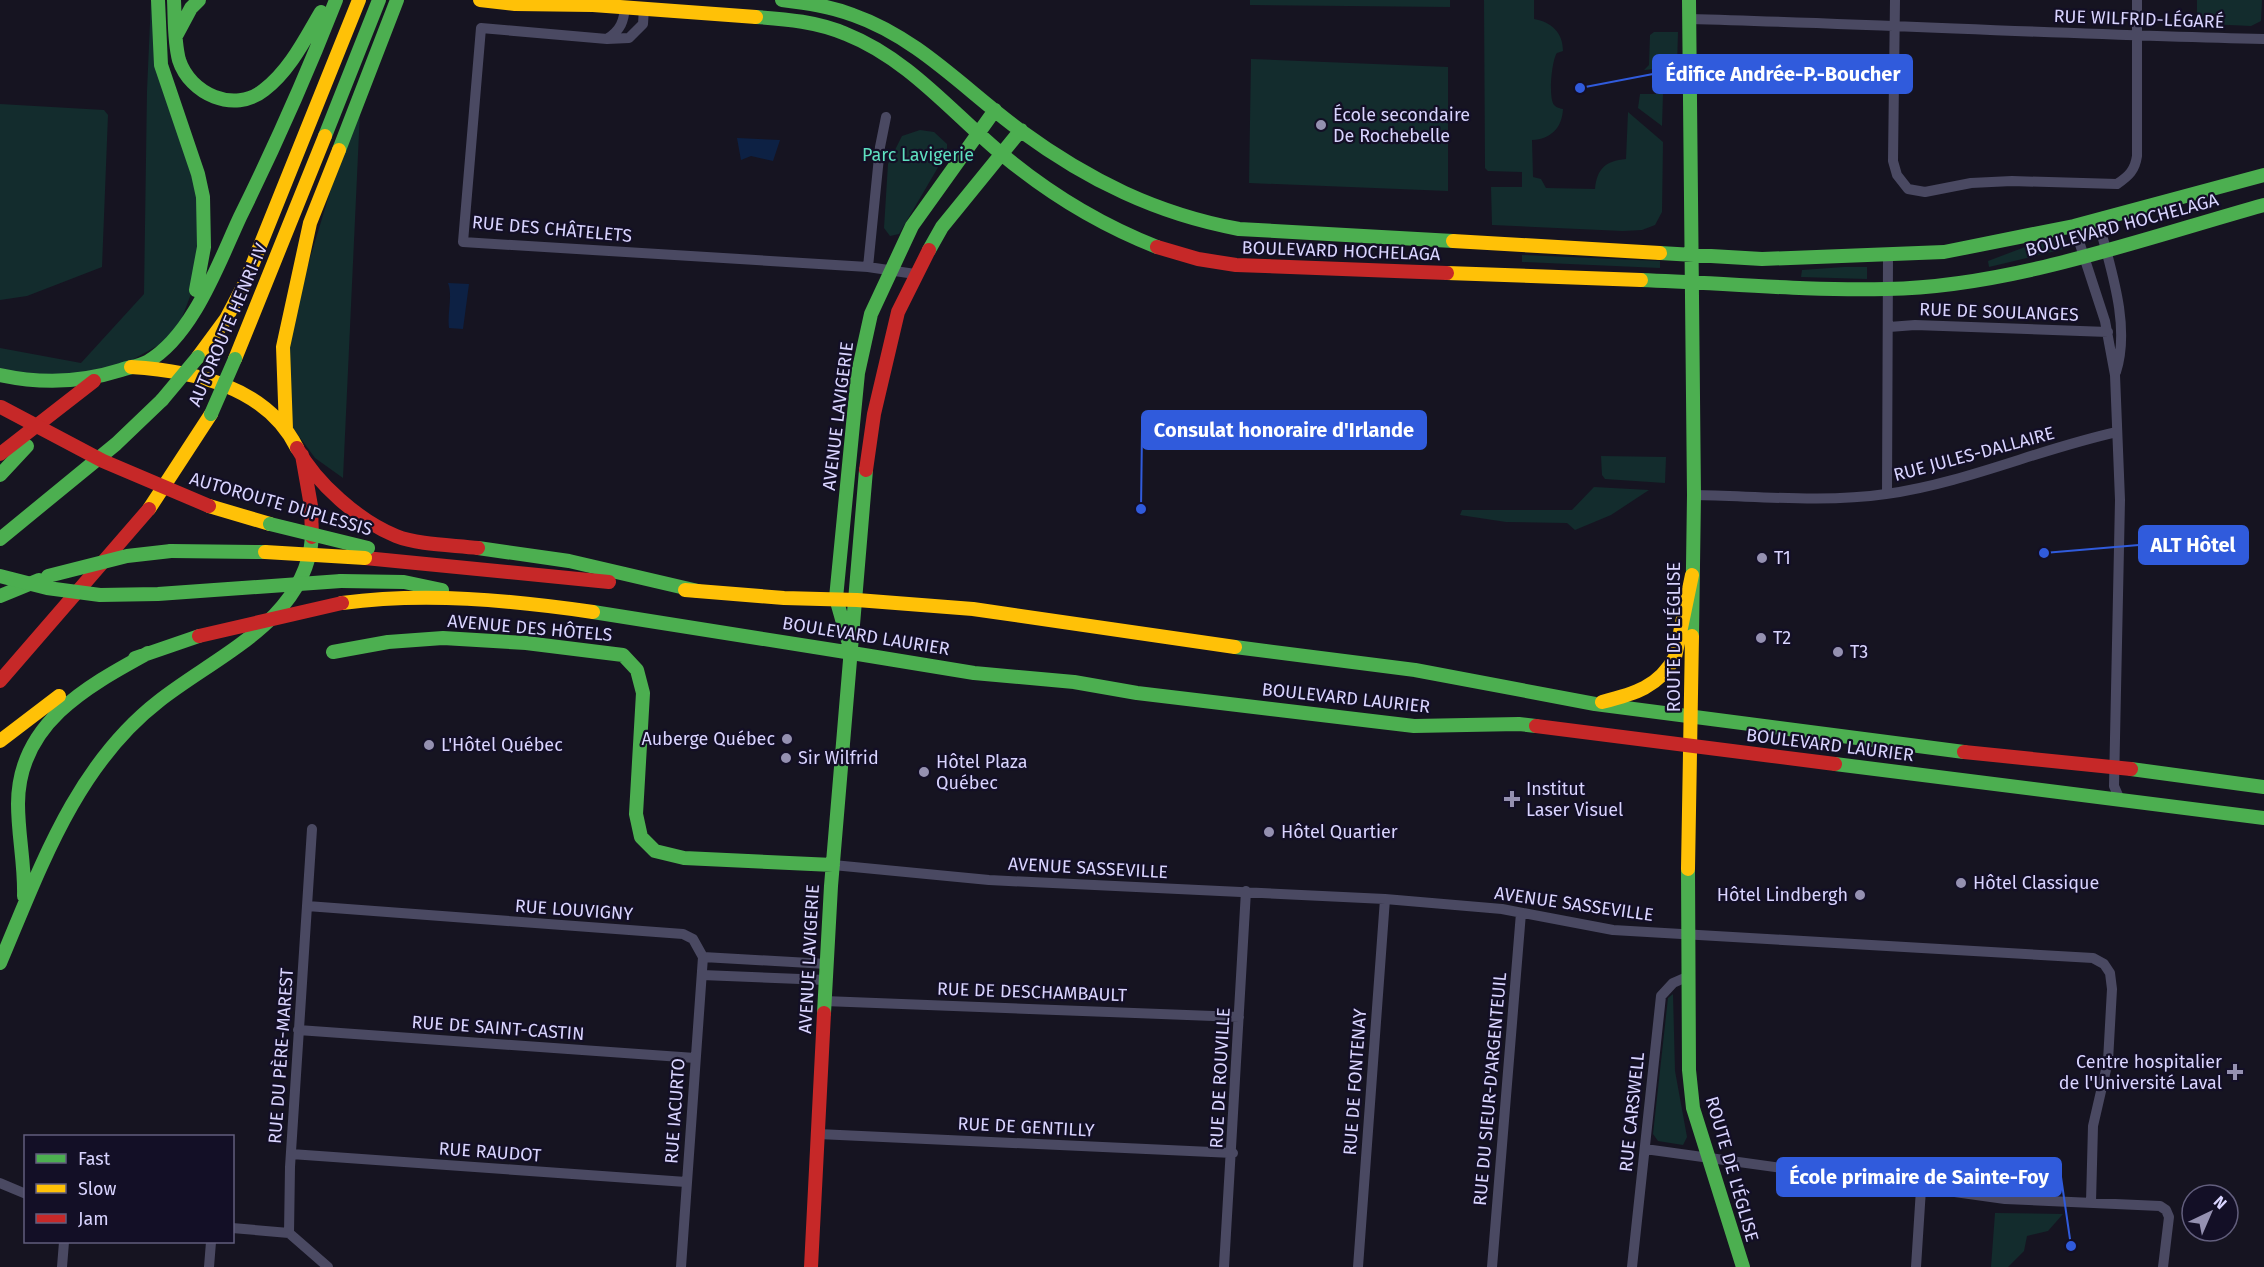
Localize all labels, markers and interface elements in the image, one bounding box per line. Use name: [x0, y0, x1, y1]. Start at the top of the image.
street label: RUE WILFRID-LÉGARÉ: [2053, 4, 2225, 33]
callout: Édifice Andrée-P.-Boucher: [1653, 55, 1912, 93]
text: Édifice Andrée-P.-Boucher: [1666, 61, 1901, 86]
place label: École secondaire De Rochebelle: [1333, 103, 1470, 147]
marker: École secondaire De Rochebelle: [1314, 118, 1328, 132]
park label: Parc Lavigerie: [862, 144, 974, 166]
street label: BOULEVARD HOCHELAGA: [2023, 188, 2221, 261]
street label: RUE DES CHÂTELETS: [471, 211, 633, 247]
street label: BOULEVARD HOCHELAGA: [1241, 237, 1441, 265]
street label: AUTOROUTE HENRI-IV: [184, 240, 272, 410]
street label: RUE DE SOULANGES: [1919, 298, 2079, 326]
street label: AVENUE LAVIGERIE: [818, 340, 858, 492]
callout: Consulat honoraire d'Irlande: [1142, 411, 1426, 449]
text: Consulat honoraire d'Irlande: [1154, 418, 1414, 442]
street label: RUE JULES-DALLAIRE: [1891, 422, 2057, 486]
street label: AUTOROUTE DUPLESSIS: [187, 467, 375, 541]
callout: ALT Hôtel: [2139, 526, 2248, 564]
text: ALT Hôtel: [2149, 533, 2236, 557]
place label: T1: [1774, 547, 1791, 569]
marker: T1: [1755, 551, 1769, 565]
street label: ROUTE DE L'ÉGLISE: [1662, 562, 1685, 712]
street label: AVENUE DES HÔTELS: [447, 610, 614, 646]
street label: BOULEVARD LAURIER: [781, 612, 951, 660]
place label: T2: [1773, 627, 1791, 649]
marker: T2: [1754, 631, 1768, 645]
place label: T3: [1850, 641, 1868, 663]
marker: T3: [1831, 645, 1845, 659]
street label: BOULEVARD LAURIER: [1261, 678, 1431, 718]
street label: BOULEVARD LAURIER: [1745, 724, 1915, 766]
place label: Auberge Québec: [642, 728, 775, 750]
marker: Auberge Québec: [780, 732, 794, 746]
place label: L'Hôtel Québec: [441, 734, 563, 756]
marker: L'Hôtel Québec: [422, 738, 436, 752]
place label: Sir Wilfrid: [798, 747, 879, 769]
marker: Sir Wilfrid: [779, 751, 793, 765]
place label: Hôtel Plaza Québec: [936, 751, 1027, 794]
marker: Hôtel Plaza Québec: [917, 765, 931, 779]
place label: Institut Laser Visuel: [1526, 778, 1623, 821]
marker: Institut Laser Visuel: [1503, 790, 1521, 808]
place label: Hôtel Quartier: [1281, 821, 1398, 843]
marker: Hôtel Quartier: [1262, 825, 1276, 839]
street label: AVENUE SASSEVILLE: [1007, 853, 1169, 883]
place label: Hôtel Classique: [1973, 872, 2099, 894]
marker: Hôtel Classique: [1954, 876, 1968, 890]
street label: AVENUE SASSEVILLE: [1493, 882, 1655, 926]
street label: AVENUE LAVIGERIE: [794, 884, 824, 1034]
place label: Hôtel Lindbergh: [1717, 884, 1848, 906]
marker: Hôtel Lindbergh: [1853, 888, 1867, 902]
street label: RUE LOUVIGNY: [514, 895, 634, 925]
street label: RUE DU PÈRE-MAREST: [263, 967, 298, 1145]
street label: RUE DU SIEUR-D'ARGENTEUIL: [1469, 971, 1511, 1207]
street label: RUE DE DESCHAMBAULT: [937, 978, 1128, 1006]
street label: RUE DE ROUVILLE: [1205, 1007, 1235, 1149]
street label: RUE DE FONTENAY: [1339, 1008, 1371, 1156]
street label: RUE DE SAINT-CASTIN: [411, 1011, 585, 1045]
street label: RUE CARSWELL: [1615, 1051, 1649, 1173]
place label: Centre hospitalier de l'Université Laval: [2059, 1051, 2222, 1094]
street label: RUE IACURTO: [660, 1057, 690, 1165]
marker: Centre hospitalier de l'Université Laval: [2226, 1063, 2244, 1081]
street label: ROUTE DE L'ÉGLISE: [1701, 1093, 1764, 1244]
street label: RUE DE GENTILLY: [957, 1112, 1095, 1142]
legend: [24, 1135, 234, 1243]
street label: RUE RAUDOT: [438, 1137, 543, 1167]
text: Fast: [78, 1148, 111, 1170]
callout: École primaire de Sainte-Foy: [1777, 1158, 2061, 1196]
text: École primaire de Sainte-Foy: [1789, 1164, 2049, 1189]
text: Slow: [78, 1178, 117, 1200]
north arrow: [2180, 1183, 2240, 1243]
text: N: [2210, 1192, 2230, 1213]
text: Jam: [78, 1208, 109, 1230]

